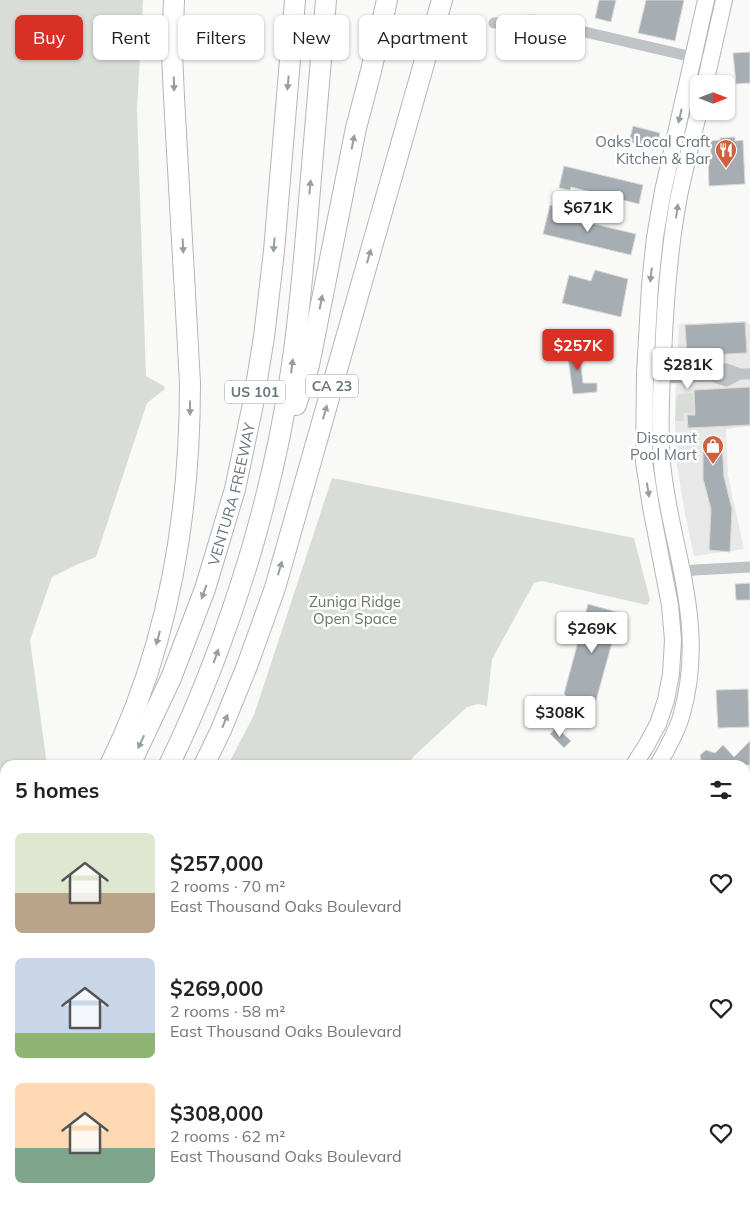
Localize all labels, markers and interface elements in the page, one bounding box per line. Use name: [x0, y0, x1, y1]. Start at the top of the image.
chip: Buy: [15, 15, 83, 60]
chip: Rent: [93, 15, 168, 60]
chip: Filters: [178, 15, 264, 60]
chip: New: [274, 15, 349, 60]
chip: Apartment: [359, 15, 486, 60]
chip: House: [496, 15, 585, 60]
north arrow: [690, 75, 735, 120]
map controls: [690, 75, 735, 120]
one-way arrow: [170, 76, 178, 92]
one-way arrow: [284, 76, 292, 92]
one-way arrow: [676, 108, 684, 123]
place label: Oaks Local Craft Kitchen & Bar: [595, 132, 711, 168]
one-way arrow: [349, 135, 357, 150]
restaurant icon: Oaks Local Craft Kitchen & Bar: [714, 138, 738, 169]
one-way arrow: [306, 179, 314, 195]
pin: $671K: [553, 190, 623, 233]
text: $671K: [563, 197, 613, 217]
one-way arrow: [673, 203, 681, 219]
one-way arrow: [180, 238, 188, 254]
one-way arrow: [270, 238, 278, 254]
one-way arrow: [366, 248, 374, 263]
one-way arrow: [647, 268, 655, 284]
one-way arrow: [318, 293, 326, 309]
pin: $257K: [543, 328, 613, 371]
text: $257K: [553, 335, 603, 355]
pin: $281K: [653, 348, 723, 390]
text: $281K: [663, 354, 713, 374]
one-way arrow: [288, 358, 296, 374]
road number: CA 23: [306, 374, 358, 398]
road number: US 101: [225, 381, 285, 404]
one-way arrow: [186, 400, 194, 416]
one-way arrow: [321, 405, 329, 420]
street label: VENTURA FREEWAY: [203, 420, 259, 568]
place label: Discount Pool Mart: [630, 428, 697, 464]
shop icon: Discount Pool Mart: [701, 434, 725, 465]
one-way arrow: [644, 482, 652, 498]
one-way arrow: [277, 561, 285, 576]
one-way arrow: [199, 585, 207, 600]
park label: Zuniga Ridge Open Space: [309, 592, 401, 628]
pin: $269K: [557, 612, 627, 654]
text: $269K: [567, 618, 617, 638]
one-way arrow: [154, 630, 162, 645]
one-way arrow: [212, 648, 220, 663]
pin: $308K: [525, 696, 595, 738]
text: $308K: [535, 702, 585, 722]
one-way arrow: [221, 713, 229, 728]
one-way arrow: [137, 735, 145, 749]
icon: filters: [707, 776, 735, 804]
text: 5 homes: [15, 777, 99, 803]
text: $257,000: [170, 850, 263, 876]
icon: home: [55, 853, 115, 913]
icon: heart: [707, 869, 735, 897]
text: 2 rooms · 70 m²: [170, 876, 285, 896]
text: East Thousand Oaks Boulevard: [170, 896, 402, 916]
text: $269,000: [170, 975, 263, 1001]
icon: home: [55, 978, 115, 1038]
icon: heart: [707, 994, 735, 1022]
text: 2 rooms · 58 m²: [170, 1001, 285, 1021]
text: East Thousand Oaks Boulevard: [170, 1021, 402, 1041]
text: $308,000: [170, 1100, 263, 1126]
icon: home: [55, 1103, 115, 1163]
icon: heart: [707, 1119, 735, 1147]
text: 2 rooms · 62 m²: [170, 1126, 285, 1146]
text: East Thousand Oaks Boulevard: [170, 1146, 402, 1166]

